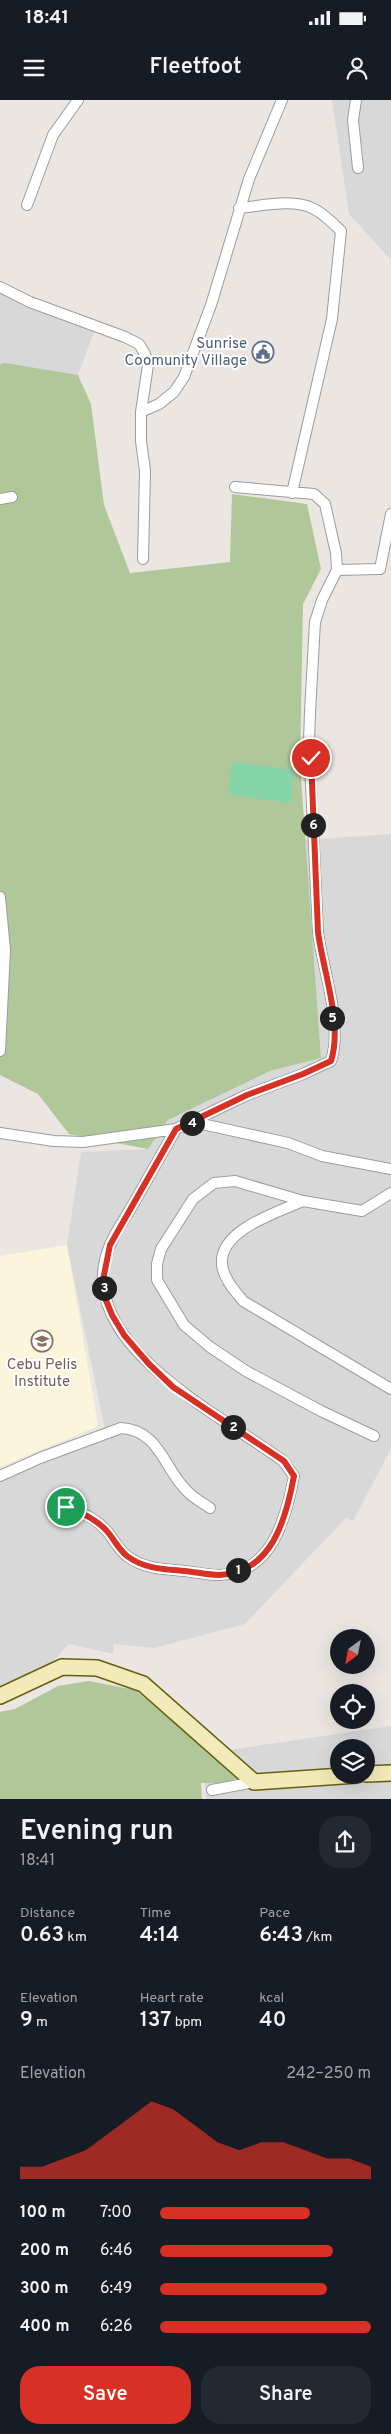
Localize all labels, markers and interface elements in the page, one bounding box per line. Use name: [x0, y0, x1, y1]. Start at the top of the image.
text: 18:41: [25, 6, 69, 30]
icon: menu: [20, 54, 48, 82]
text: Fleetfoot: [149, 54, 242, 81]
icon: person: [343, 54, 371, 82]
place label: Sunrise Coomunity Village: [125, 335, 247, 371]
public building icon: Sunrise Coomunity Village: [251, 340, 275, 364]
pin: [290, 737, 332, 779]
icon: check: [297, 744, 325, 772]
pin: 6: [300, 812, 326, 838]
text: 6: [309, 817, 318, 834]
pin: 5: [320, 1006, 344, 1030]
text: 5: [328, 1010, 337, 1027]
pin: 4: [180, 1110, 204, 1136]
text: 4: [188, 1115, 197, 1132]
pin: 3: [92, 1276, 116, 1300]
text: 3: [100, 1280, 109, 1297]
school or university icon: Cebu Pelis Institute: [30, 1329, 54, 1353]
place label: Cebu Pelis Institute: [7, 1356, 77, 1392]
pin: 2: [220, 1414, 246, 1440]
text: 2: [229, 1419, 238, 1436]
pin: [45, 1486, 87, 1528]
icon: arrive: [52, 1493, 80, 1521]
pin: 1: [226, 1558, 250, 1582]
text: 1: [236, 1562, 241, 1579]
north arrow: [330, 1629, 375, 1674]
map controls: [330, 1629, 375, 1784]
button: locate: [330, 1684, 375, 1729]
button: layers: [330, 1739, 375, 1784]
text: Evening run: [20, 1814, 174, 1850]
button: share: [319, 1816, 371, 1868]
text: 18:41: [20, 1851, 55, 1871]
text: Distance: [20, 1905, 75, 1922]
text: Time: [140, 1905, 171, 1922]
text: Pace: [259, 1905, 290, 1922]
text: 0.63: [20, 1922, 64, 1949]
text: 4:14: [140, 1922, 179, 1949]
text: 6:43: [259, 1922, 303, 1949]
text: km: [64, 1929, 87, 1946]
text: /km: [303, 1929, 332, 1946]
text: Elevation: [20, 1990, 78, 2007]
text: Heart rate: [140, 1990, 204, 2007]
text: kcal: [259, 1990, 284, 2007]
text: 9: [20, 2007, 33, 2034]
text: 137: [140, 2007, 171, 2034]
text: 40: [259, 2007, 286, 2034]
text: m: [33, 2014, 48, 2031]
text: bpm: [171, 2014, 202, 2031]
text: Elevation: [20, 2064, 86, 2084]
text: 242–250 m: [286, 2064, 371, 2084]
text: 100 m: [20, 2203, 66, 2223]
text: 7:00: [100, 2203, 132, 2223]
text: 200 m: [20, 2241, 69, 2261]
text: 6:46: [100, 2241, 133, 2261]
text: 300 m: [20, 2279, 68, 2299]
text: 6:49: [100, 2279, 132, 2299]
text: 400 m: [20, 2317, 69, 2337]
text: 6:26: [100, 2317, 133, 2337]
button: Save: [20, 2366, 191, 2424]
button: Share: [201, 2366, 371, 2424]

